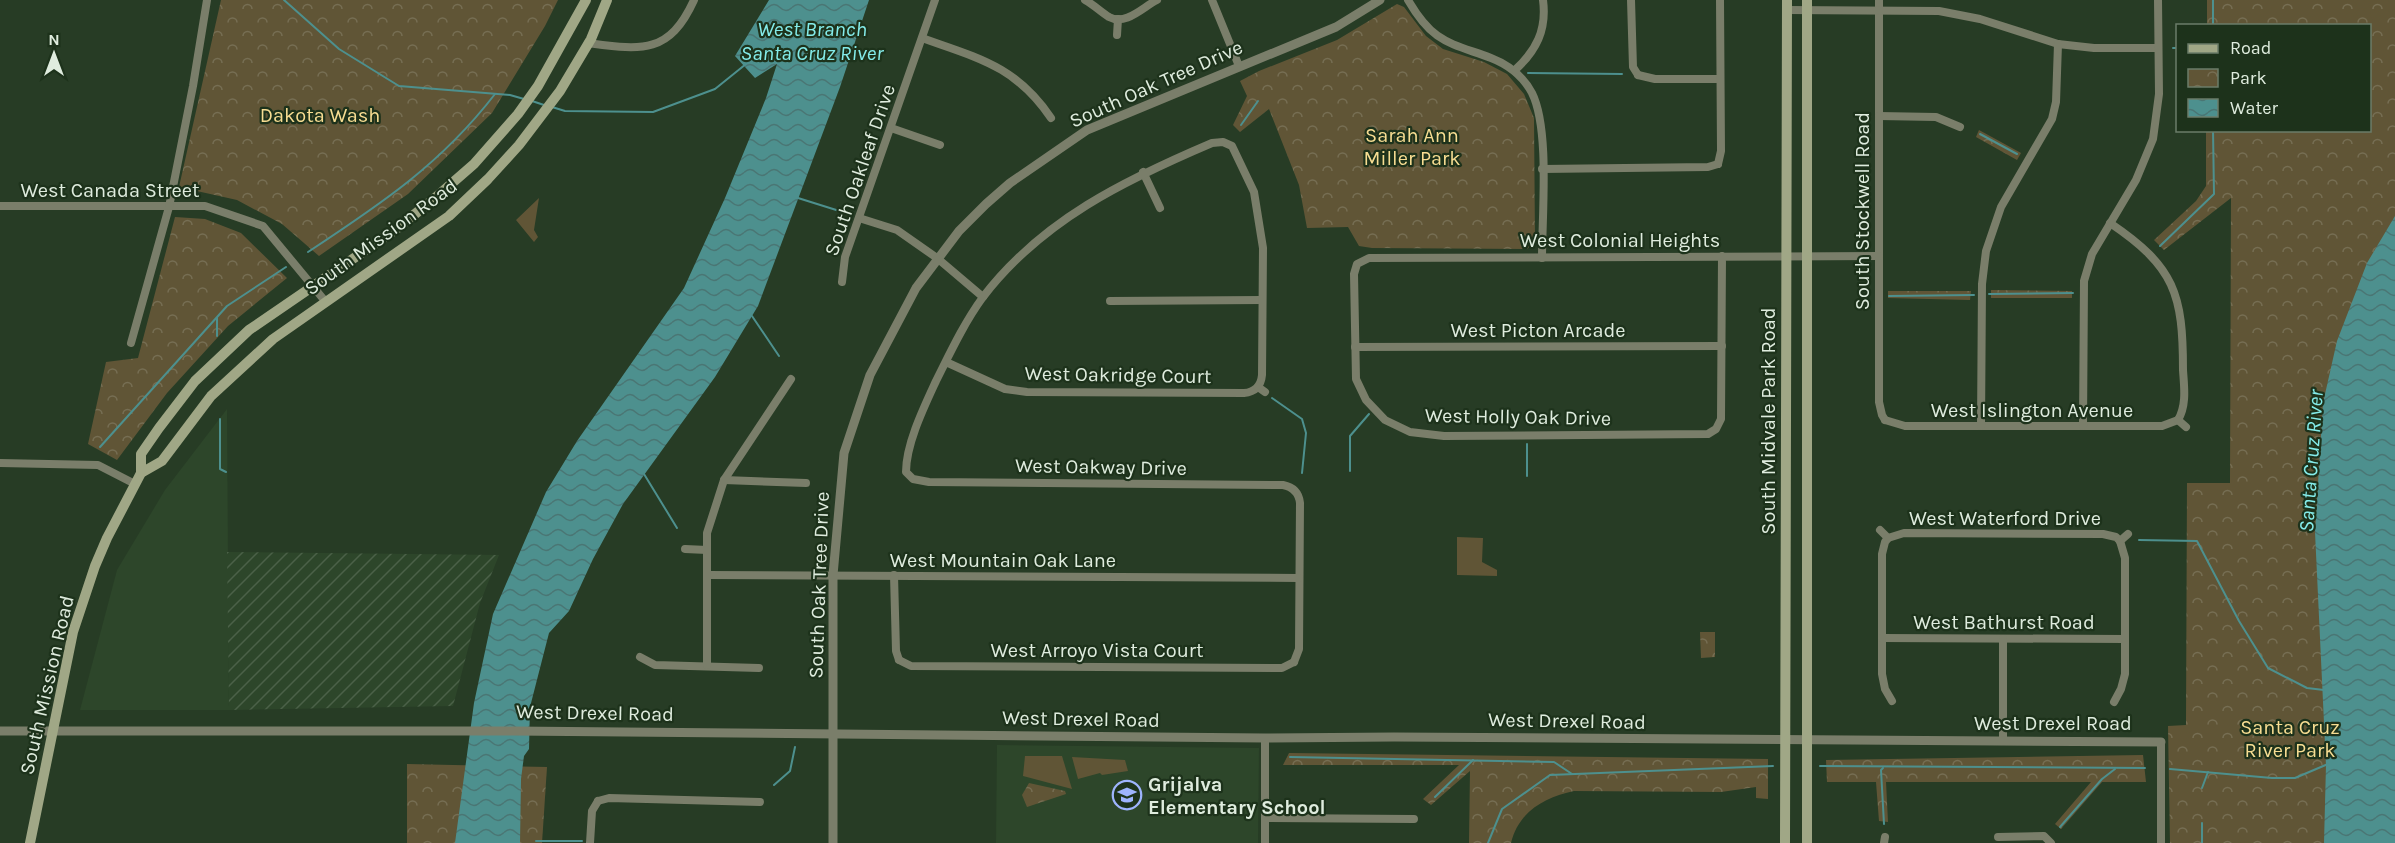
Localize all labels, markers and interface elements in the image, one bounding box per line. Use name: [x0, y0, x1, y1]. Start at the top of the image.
water label: West Branch Santa Cruz River: [741, 17, 884, 65]
north arrow: [24, 24, 84, 84]
legend: [2176, 24, 2371, 132]
text: N: [48, 30, 60, 49]
street label: South Oak Tree Drive: [1066, 35, 1246, 133]
text: Road: [2230, 37, 2271, 59]
text: Park: [2230, 67, 2267, 89]
street label: South Oakleaf Drive: [820, 81, 900, 259]
text: Water: [2230, 97, 2278, 119]
park label: Dakota Wash: [260, 104, 380, 127]
street label: South Stockwell Road: [1851, 112, 1874, 310]
park label: Sarah Ann Miller Park: [1364, 124, 1460, 170]
street label: South Mission Road: [300, 174, 462, 300]
street label: West Canada Street: [20, 179, 200, 202]
street label: West Colonial Heights: [1520, 229, 1720, 252]
street label: South Midvale Park Road: [1757, 307, 1780, 535]
street label: West Picton Arcade: [1450, 319, 1626, 342]
street label: West Oakridge Court: [1024, 362, 1212, 388]
water label: Santa Cruz River: [2294, 388, 2328, 533]
street label: West Islington Avenue: [1931, 399, 2133, 422]
street label: West Holly Oak Drive: [1425, 404, 1611, 430]
street label: West Oakway Drive: [1015, 454, 1187, 480]
street label: South Oak Tree Drive: [804, 491, 834, 679]
street label: West Waterford Drive: [1909, 507, 2101, 530]
street label: West Mountain Oak Lane: [890, 549, 1116, 572]
street label: South Mission Road: [15, 593, 79, 777]
street label: West Bathurst Road: [1913, 611, 2095, 634]
street label: West Arroyo Vista Court: [990, 639, 1204, 662]
street label: West Drexel Road: [516, 700, 674, 726]
street label: West Drexel Road: [1002, 706, 1160, 732]
street label: West Drexel Road: [1488, 708, 1646, 734]
street label: West Drexel Road: [1974, 712, 2132, 735]
park label: Santa Cruz River Park: [2240, 716, 2340, 762]
place label: Grijalva Elementary School: [1148, 773, 1326, 819]
school or university icon: Grijalva Elementary School: [1111, 779, 1143, 811]

